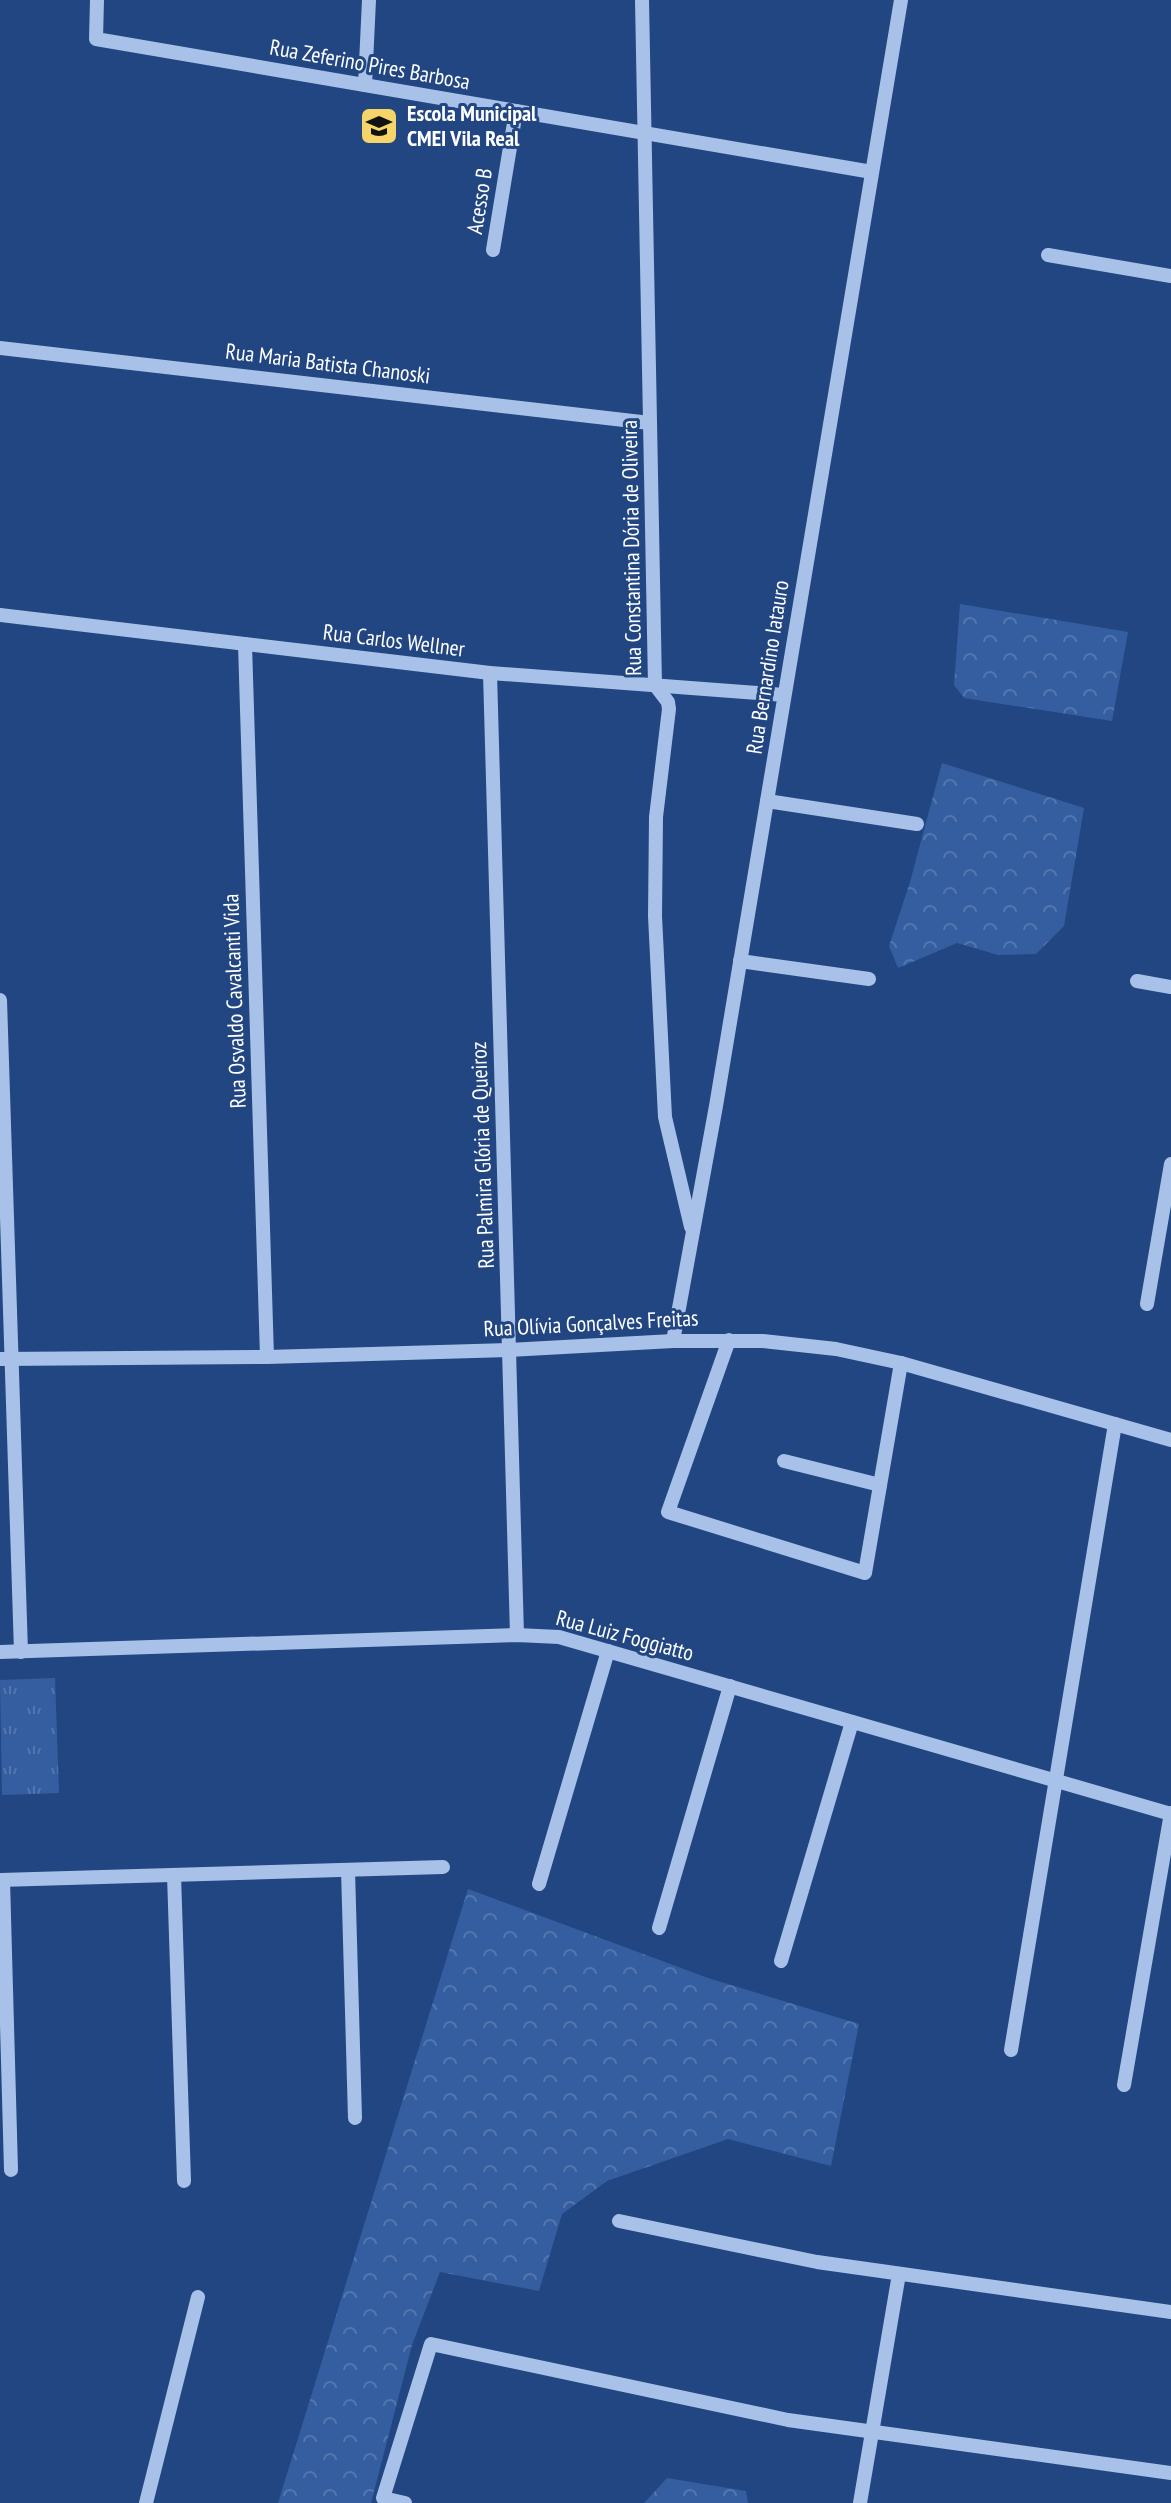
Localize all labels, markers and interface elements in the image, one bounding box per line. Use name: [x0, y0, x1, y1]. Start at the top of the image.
street label: Rua Zeferino Pires Barbosa: [268, 33, 472, 95]
place label: Escola Municipal CMEI Vila Real: [407, 99, 537, 152]
school or university icon: Escola Municipal CMEI Vila Real: [358, 105, 400, 147]
street label: Acesso B: [460, 166, 498, 236]
street label: Rua Maria Batista Chanoski: [224, 337, 432, 389]
street label: Rua Constantina Dória de Oliveira: [615, 420, 647, 676]
street label: Rua Bernardino Iatauro: [739, 578, 795, 756]
street label: Rua Carlos Wellner: [321, 617, 467, 663]
street label: Rua Osvaldo Cavalcanti Vida: [216, 893, 252, 1109]
street label: Rua Palmira Glória de Queiroz: [464, 1041, 500, 1269]
street label: Rua Olívia Gonçalves Freitas: [483, 1303, 699, 1343]
street label: Rua Luiz Foggiatto: [553, 1603, 697, 1667]

